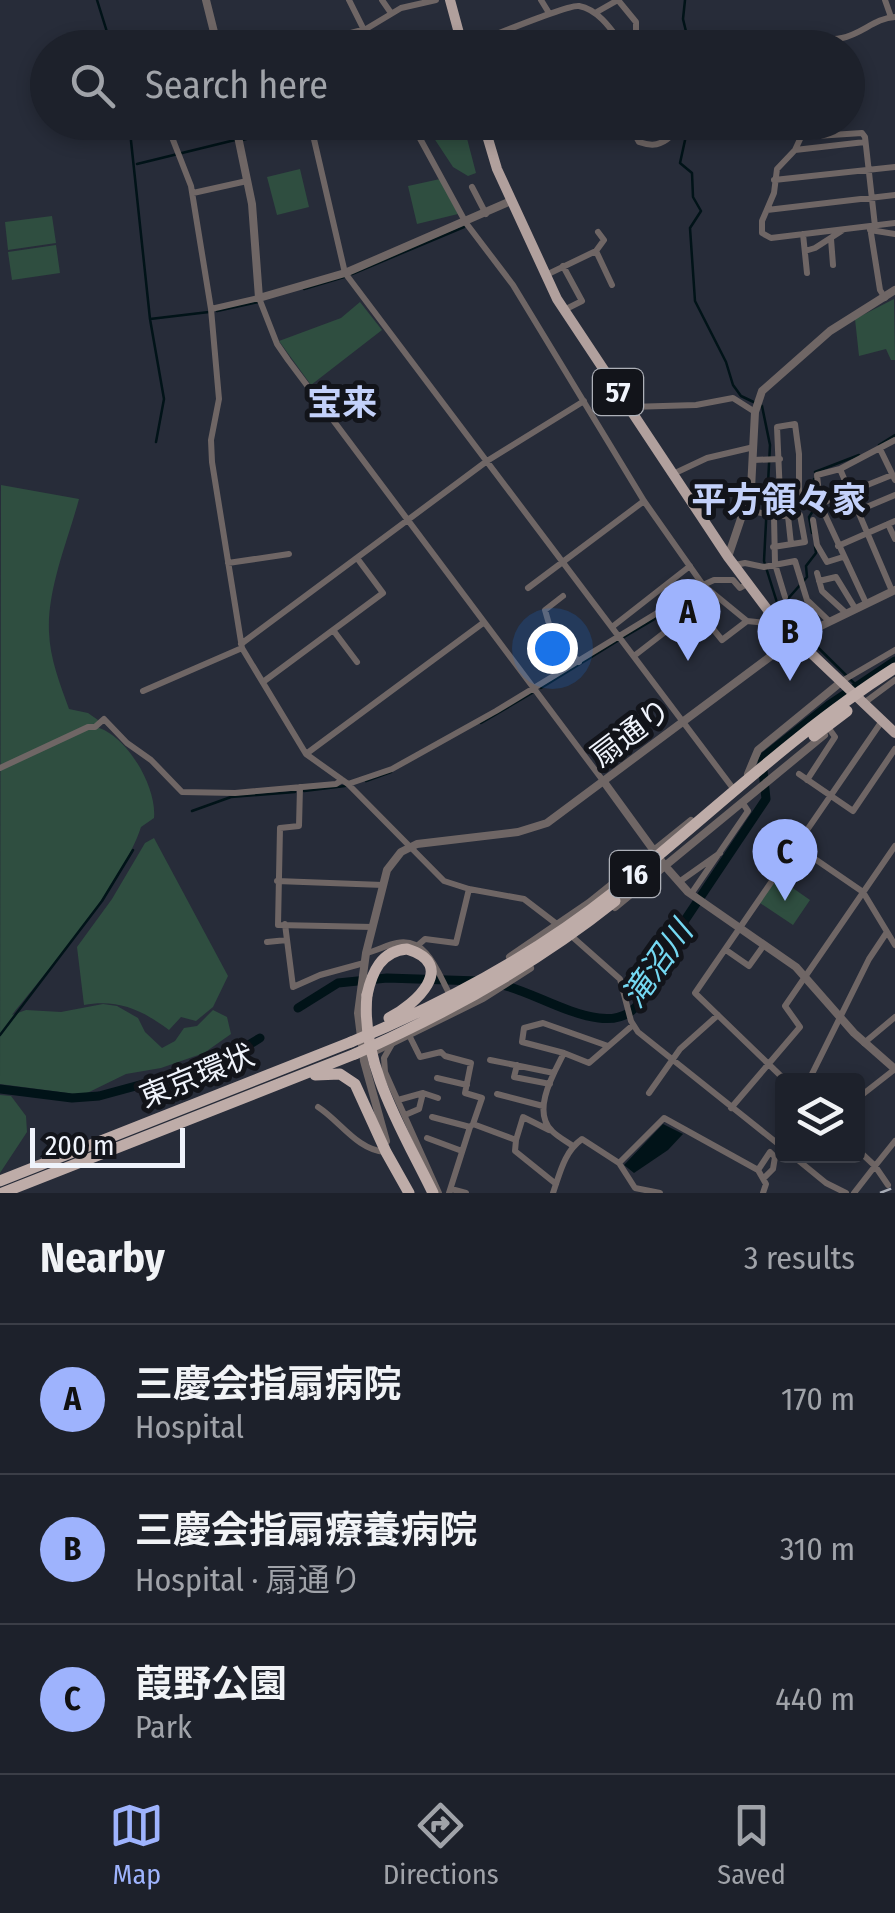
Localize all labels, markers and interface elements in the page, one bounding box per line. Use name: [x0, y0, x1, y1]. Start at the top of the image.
search box: [30, 30, 865, 140]
icon: search: [65, 58, 120, 113]
text: Search here: [145, 62, 328, 108]
road number: 57: [593, 369, 643, 415]
district label: 宝来: [307, 382, 377, 424]
district label: 平方領々家: [691, 479, 867, 521]
pin: A: [656, 578, 720, 661]
pin: B: [758, 598, 822, 681]
your location: [527, 623, 578, 674]
street label: 扇通り: [584, 692, 678, 774]
pin: C: [752, 818, 818, 901]
road number: 16: [610, 851, 660, 897]
water label: 滝沼川: [614, 911, 702, 1014]
street label: 東京環状: [135, 1037, 259, 1115]
map controls: [775, 1073, 865, 1163]
button: layers: [775, 1073, 865, 1163]
scale bar: [30, 1123, 185, 1168]
text: 200 m: [45, 1129, 115, 1162]
text: Nearby: [40, 1233, 165, 1283]
text: 3 results: [744, 1239, 855, 1277]
text: 三慶会指扇病院: [135, 1361, 401, 1407]
text: A: [64, 1380, 81, 1418]
text: 170 m: [781, 1380, 855, 1418]
text: Hospital: [135, 1408, 244, 1446]
text: 三慶会指扇療養病院: [135, 1507, 477, 1553]
text: B: [64, 1530, 81, 1568]
text: 310 m: [780, 1530, 855, 1568]
text: Hospital · 扇通り: [135, 1561, 362, 1599]
text: 葭野公園: [135, 1661, 287, 1707]
text: C: [64, 1680, 81, 1718]
text: 440 m: [775, 1680, 855, 1718]
text: Park: [135, 1708, 192, 1746]
tab: Map: [109, 1798, 164, 1891]
tab: Directions: [383, 1798, 499, 1891]
tab: Saved: [717, 1798, 786, 1891]

